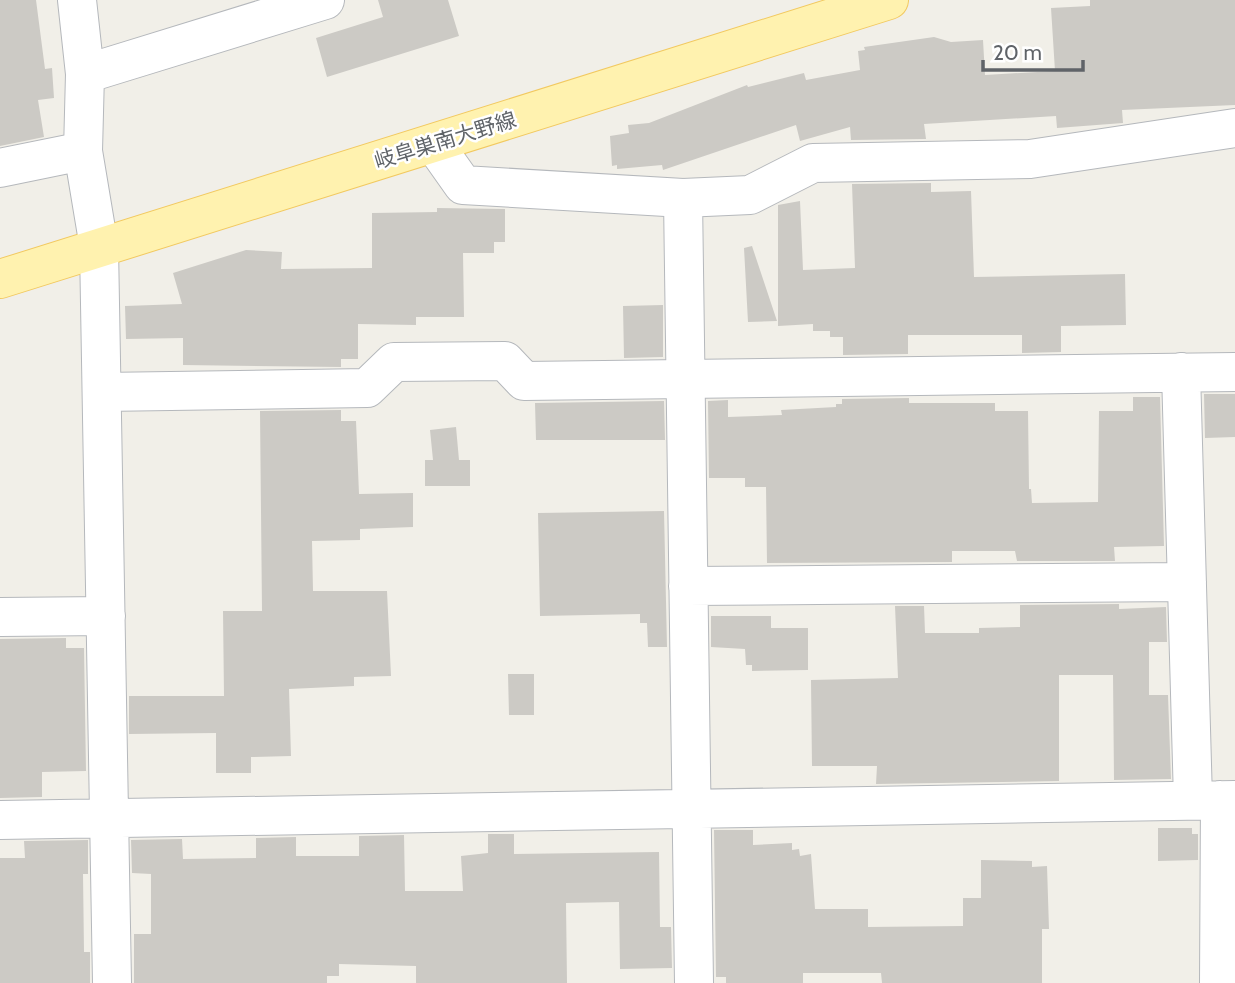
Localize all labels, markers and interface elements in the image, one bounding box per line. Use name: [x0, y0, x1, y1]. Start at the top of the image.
scale bar: [983, 28, 1083, 72]
text: 20 m: [993, 40, 1042, 65]
street label: 岐阜巣南大野線: [371, 107, 519, 173]

